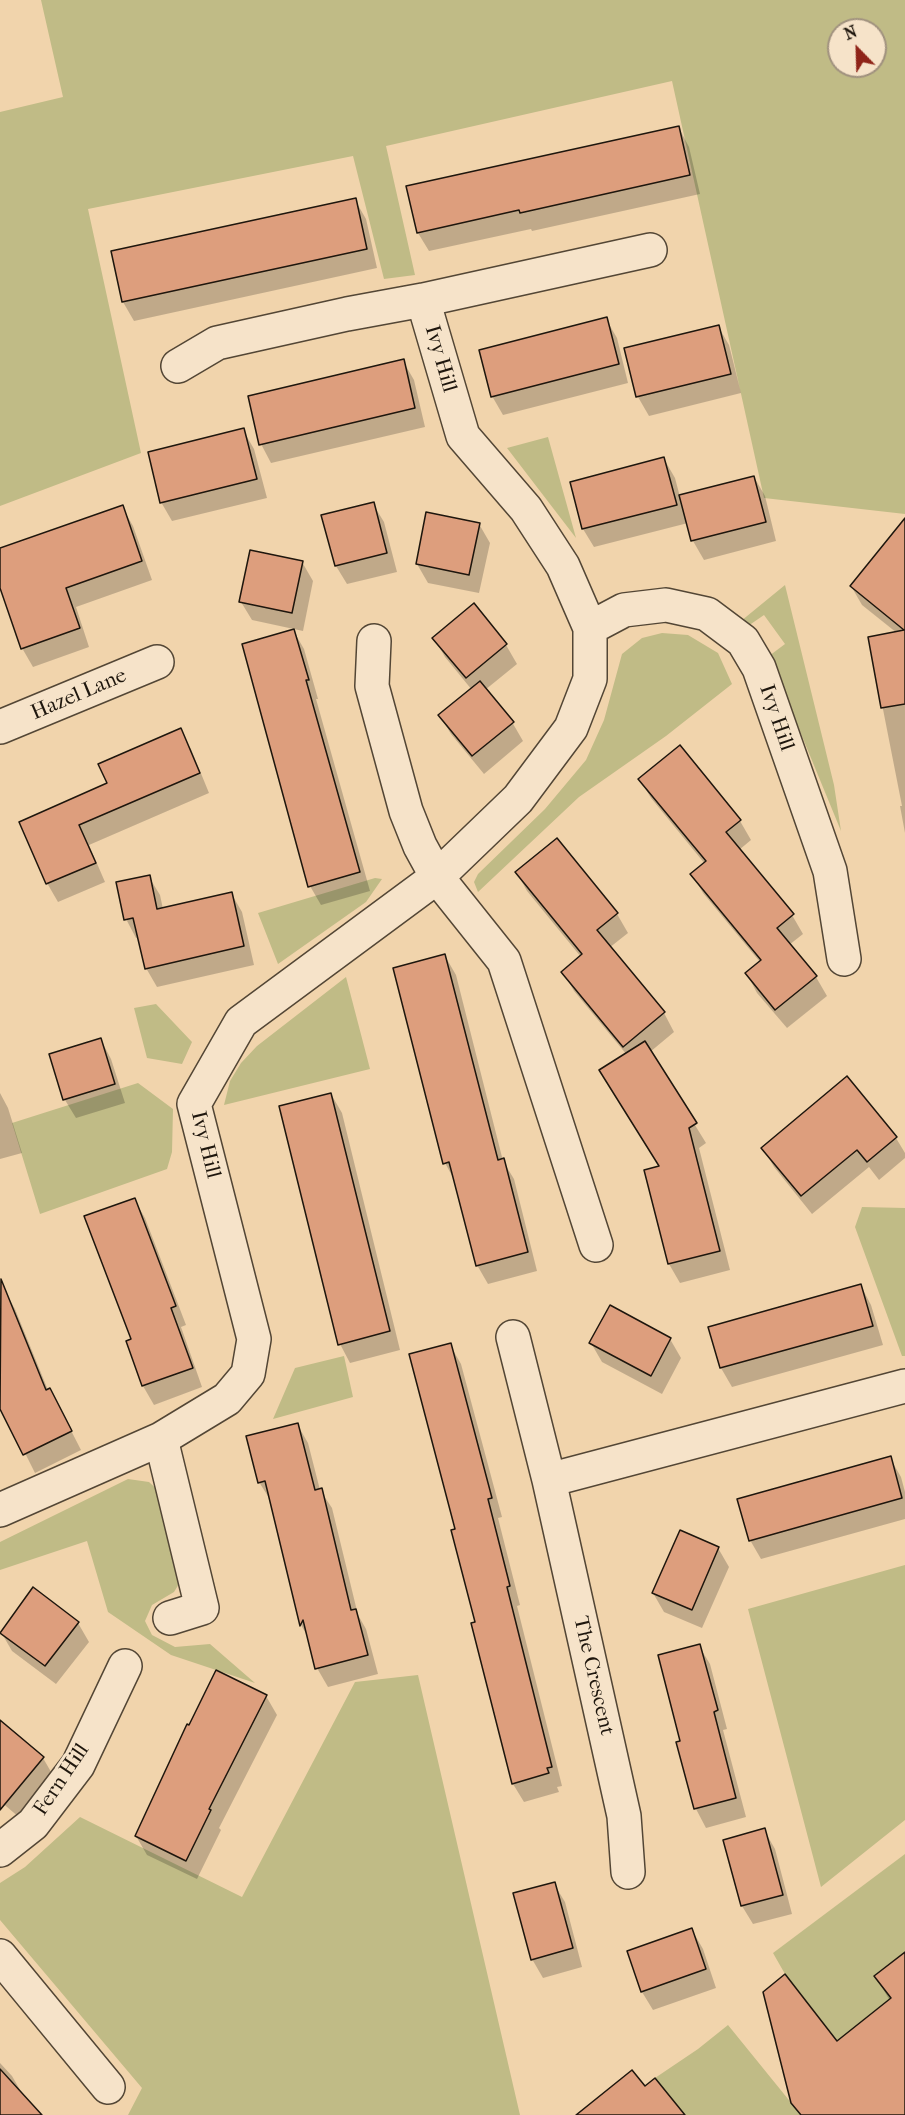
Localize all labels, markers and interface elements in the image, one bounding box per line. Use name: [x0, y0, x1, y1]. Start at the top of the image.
north arrow: [827, 18, 887, 78]
text: N: [841, 22, 860, 44]
street label: Ivy Hill: [418, 323, 462, 395]
street label: Hazel Lane: [28, 664, 130, 726]
street label: Ivy Hill: [753, 682, 799, 754]
street label: Ivy Hill: [184, 1109, 226, 1181]
street label: The Crescent: [567, 1614, 619, 1738]
street label: Fern Hill: [29, 1739, 95, 1821]

